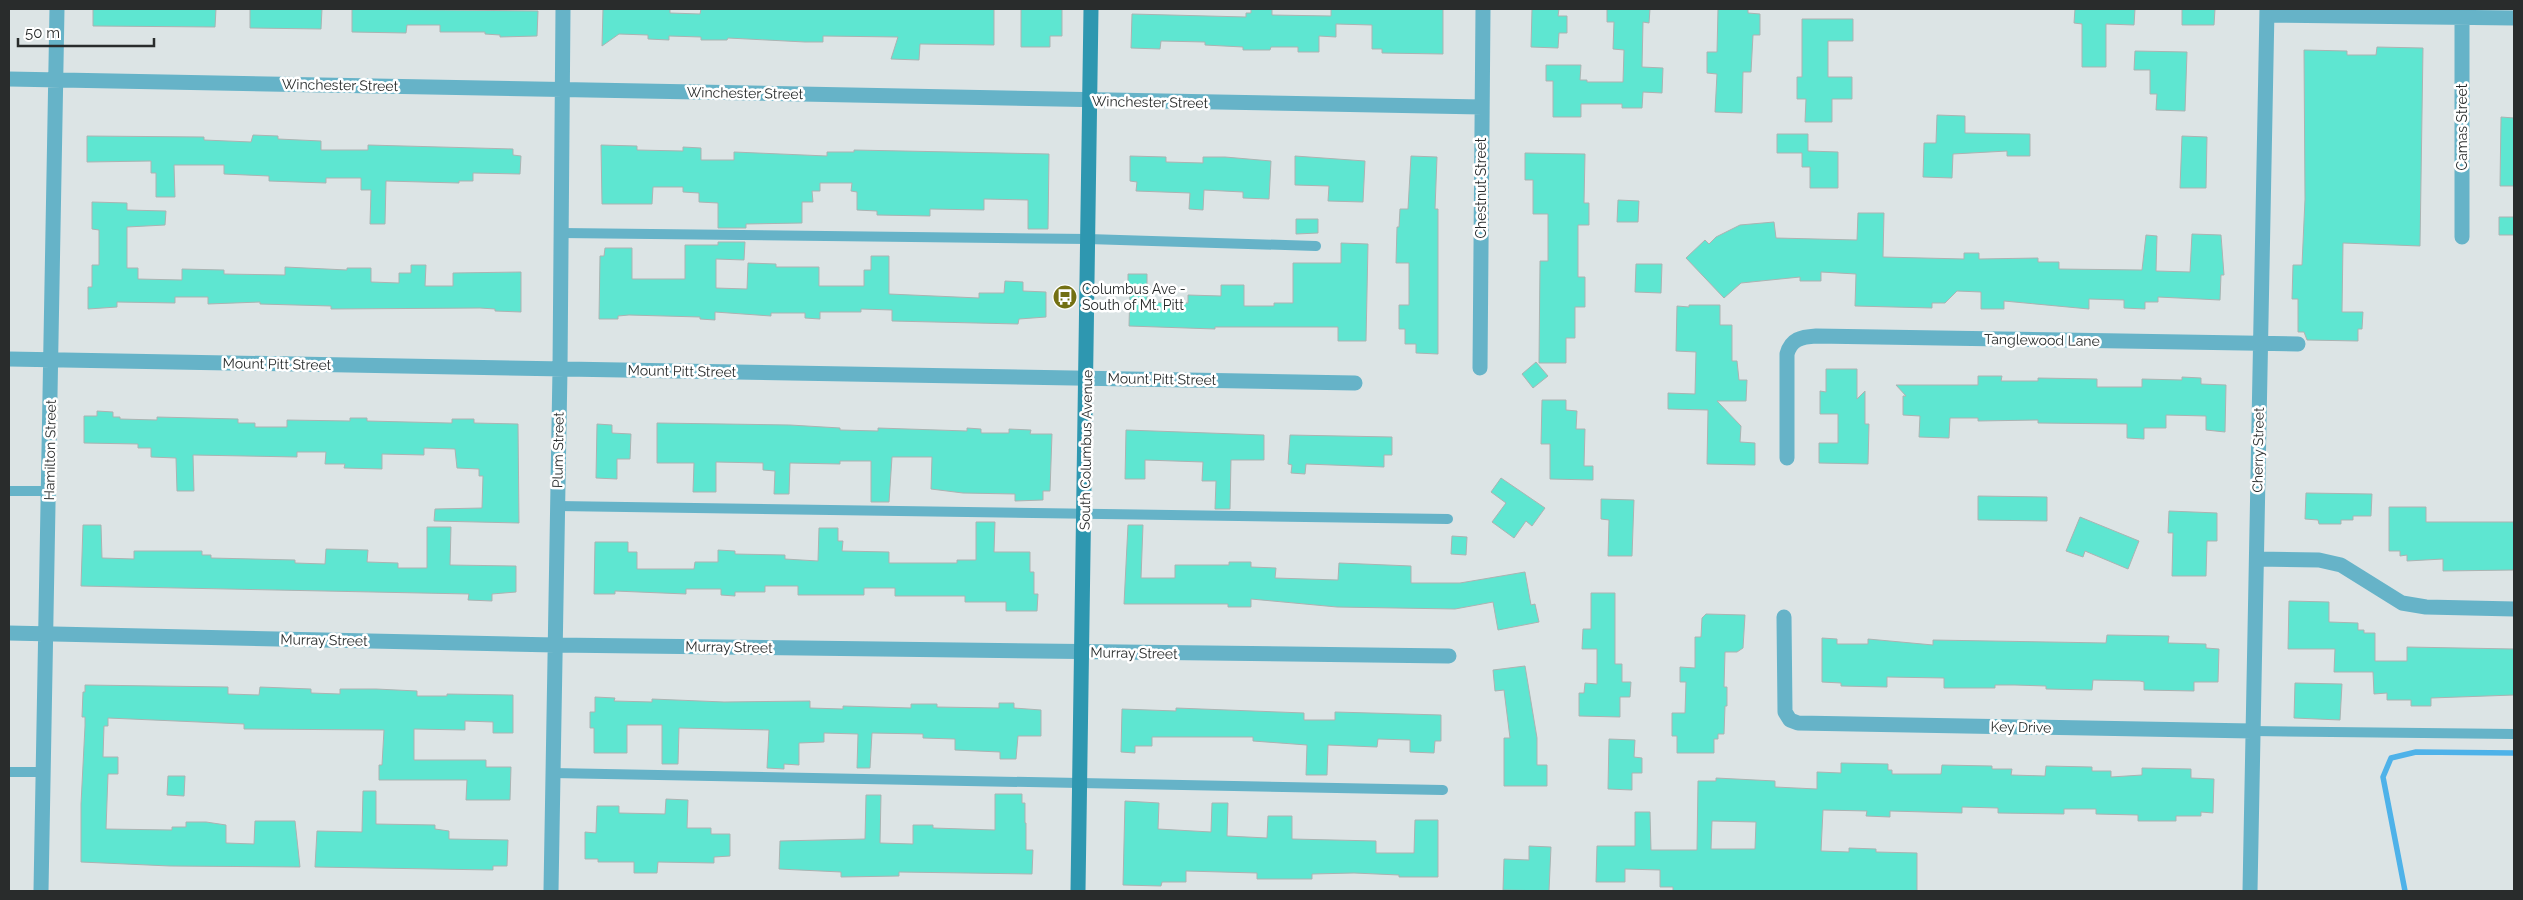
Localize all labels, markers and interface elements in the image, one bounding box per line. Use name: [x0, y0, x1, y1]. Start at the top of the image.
scale bar: [18, 15, 154, 47]
text: 50 m: [25, 24, 60, 42]
street label: Winchester Street: [282, 76, 399, 94]
street label: Camas Street: [2454, 83, 2470, 170]
street label: Winchester Street: [687, 84, 804, 102]
street label: Winchester Street: [1092, 93, 1209, 111]
street label: Chestnut Street: [1473, 137, 1489, 239]
place label: Columbus Ave - South of Mt. Pitt: [1082, 281, 1186, 313]
bus stop icon: Columbus Ave - South of Mt. Pitt: [1052, 284, 1078, 310]
street label: Tanglewood Lane: [1984, 331, 2100, 349]
street label: Mount Pitt Street: [223, 355, 332, 373]
street label: Mount Pitt Street: [628, 362, 737, 380]
street label: South Columbus Avenue: [1077, 370, 1095, 530]
street label: Mount Pitt Street: [1108, 370, 1217, 388]
street label: Hamilton Street: [41, 399, 59, 501]
street label: Cherry Street: [2249, 407, 2267, 493]
street label: Plum Street: [549, 412, 567, 488]
street label: Murray Street: [280, 631, 368, 649]
street label: Murray Street: [685, 638, 773, 656]
street label: Murray Street: [1090, 644, 1178, 662]
street label: Key Drive: [1990, 718, 2052, 736]

